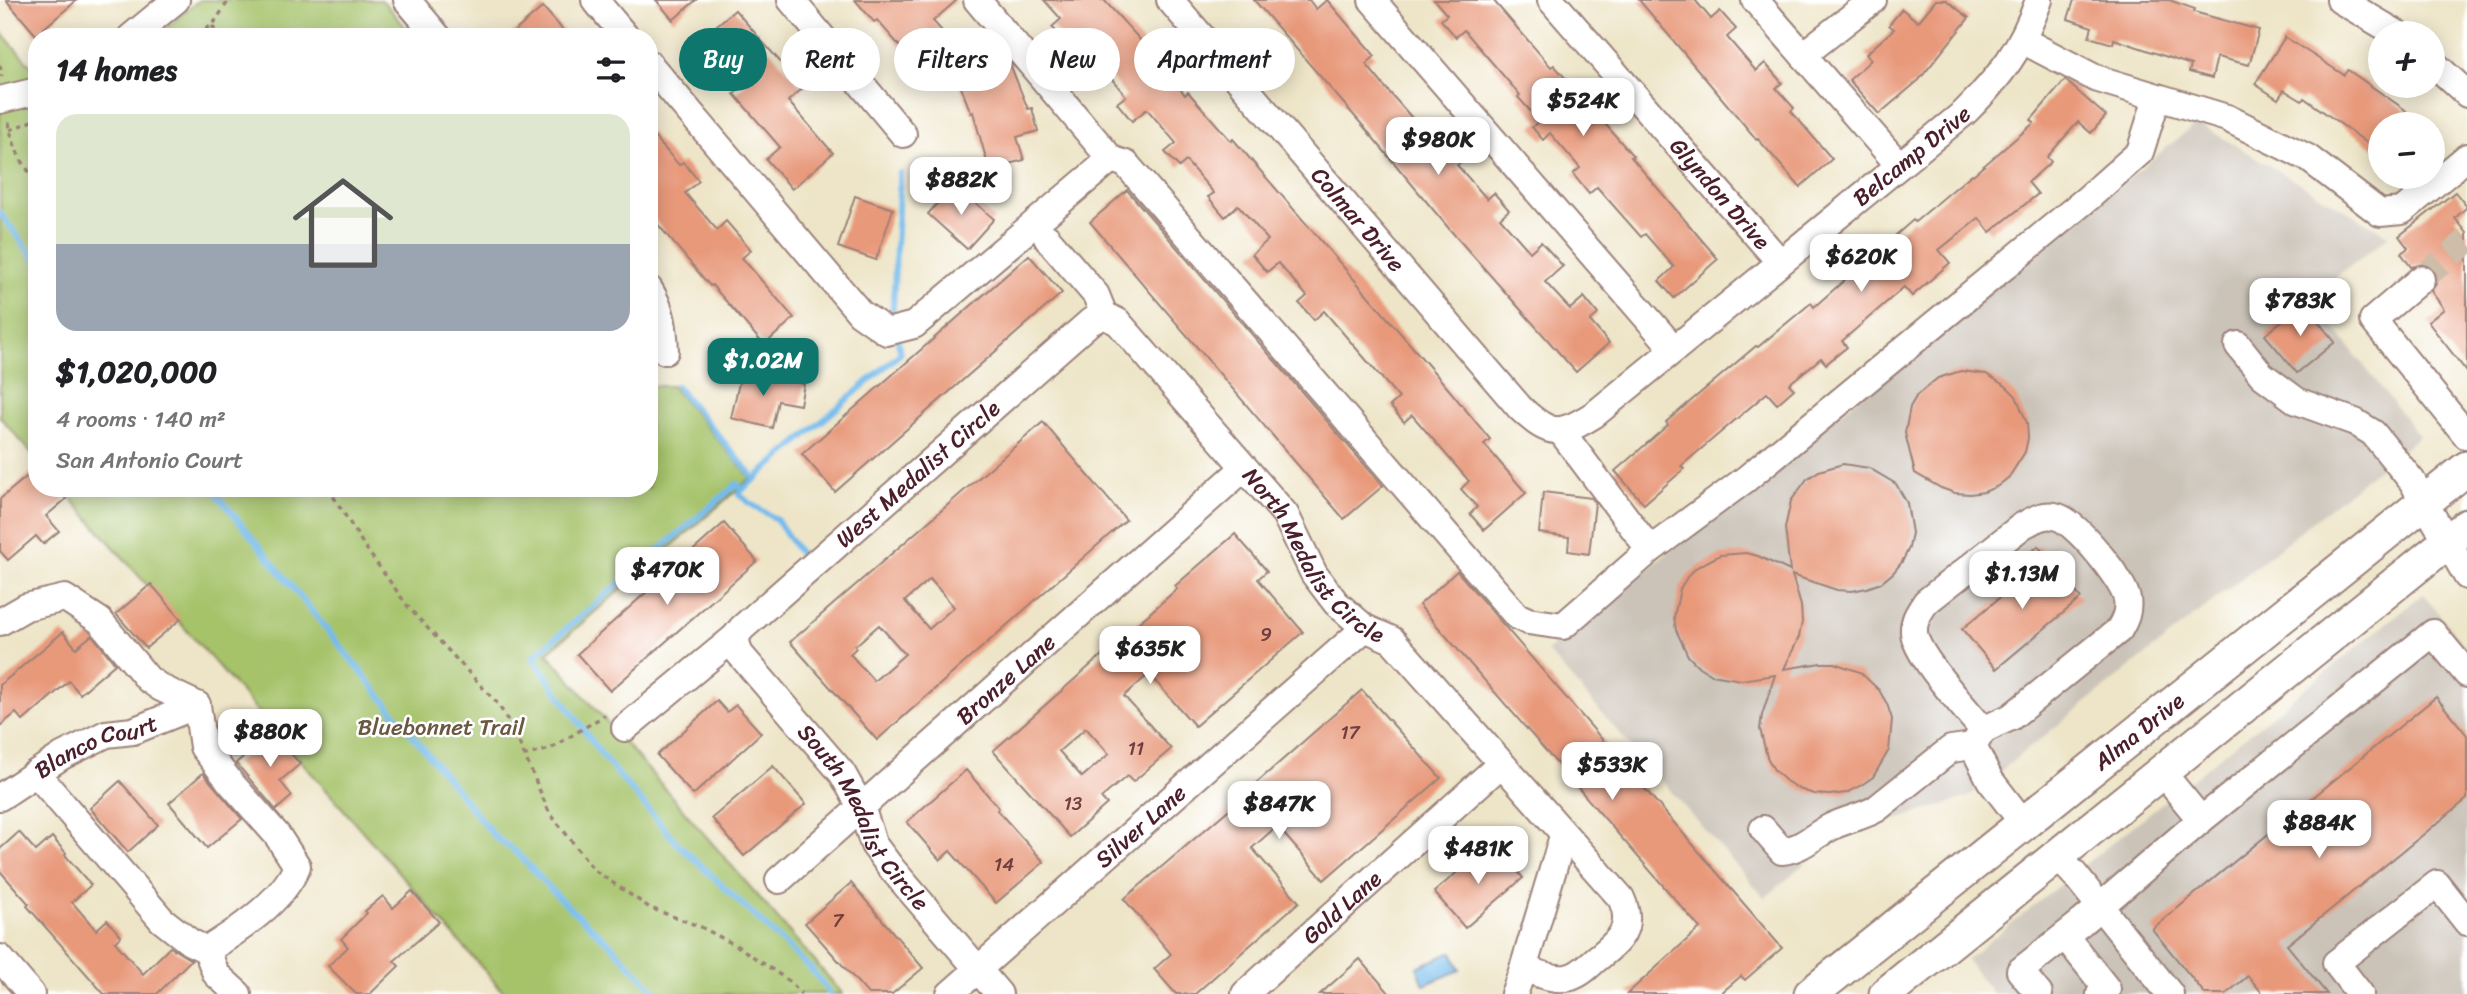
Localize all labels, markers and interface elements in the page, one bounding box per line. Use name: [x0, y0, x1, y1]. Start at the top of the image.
map controls: [2368, 21, 2445, 189]
button: +: [2368, 21, 2445, 98]
chip: Buy: [679, 28, 767, 91]
chip: Rent: [781, 28, 880, 91]
chip: Filters: [894, 28, 1012, 91]
chip: New: [1026, 28, 1120, 91]
chip: Apartment: [1134, 28, 1295, 91]
text: 14 homes: [56, 43, 177, 97]
icon: filters: [592, 51, 630, 89]
pin: $524K: [1534, 78, 1632, 138]
text: $524K: [1547, 80, 1619, 121]
street label: Belcamp Drive: [1843, 95, 1981, 217]
button: −: [2368, 112, 2445, 189]
pin: $980K: [1389, 118, 1487, 177]
text: $980K: [1402, 119, 1474, 160]
street label: Glyndon Drive: [1659, 128, 1781, 260]
street label: Colmar Drive: [1300, 157, 1416, 282]
pin: $882K: [912, 158, 1010, 217]
text: $882K: [926, 159, 996, 200]
icon: home: [280, 160, 406, 286]
pin: $620K: [1812, 234, 1910, 294]
text: $620K: [1826, 236, 1896, 277]
pin: $783K: [2251, 278, 2349, 338]
text: $783K: [2265, 280, 2335, 321]
pin: $1.02M: [706, 338, 820, 398]
text: $1.02M: [724, 340, 802, 381]
text: $1,020,000: [56, 345, 217, 399]
street label: West Medalist Circle: [826, 389, 1010, 559]
text: 4 rooms · 140 m²: [56, 399, 226, 440]
text: San Antonio Court: [56, 440, 243, 481]
street label: North Medalist Circle: [1232, 458, 1391, 655]
pin: $470K: [618, 548, 716, 607]
text: $470K: [631, 549, 703, 590]
pin: $1.13M: [1965, 552, 2079, 611]
text: $1.13M: [1985, 553, 2059, 594]
house number: 9: [1260, 618, 1272, 651]
street label: Bronze Lane: [946, 623, 1066, 736]
pin: $635K: [1101, 626, 1199, 686]
text: $635K: [1115, 628, 1185, 669]
street label: Alma Drive: [2083, 682, 2194, 782]
street label: Blanco Court: [26, 703, 164, 790]
park label: Bluebonnet Trail: [358, 707, 525, 748]
pin: $880K: [221, 710, 319, 769]
text: $880K: [234, 711, 306, 752]
street label: South Medalist Circle: [787, 714, 940, 921]
house number: 17: [1340, 716, 1361, 749]
house number: 11: [1128, 732, 1144, 765]
pin: $533K: [1563, 742, 1661, 802]
text: $533K: [1578, 744, 1646, 785]
street label: Silver Lane: [1085, 774, 1196, 879]
pin: $847K: [1230, 782, 1328, 841]
text: $847K: [1244, 783, 1314, 824]
house number: 13: [1064, 787, 1083, 820]
pin: $884K: [2270, 800, 2368, 860]
text: $884K: [2283, 802, 2355, 843]
pin: $481K: [1429, 826, 1527, 886]
text: $481K: [1444, 828, 1512, 869]
house number: 14: [994, 848, 1014, 881]
street label: Gold Lane: [1292, 860, 1392, 955]
house number: 7: [833, 904, 845, 937]

